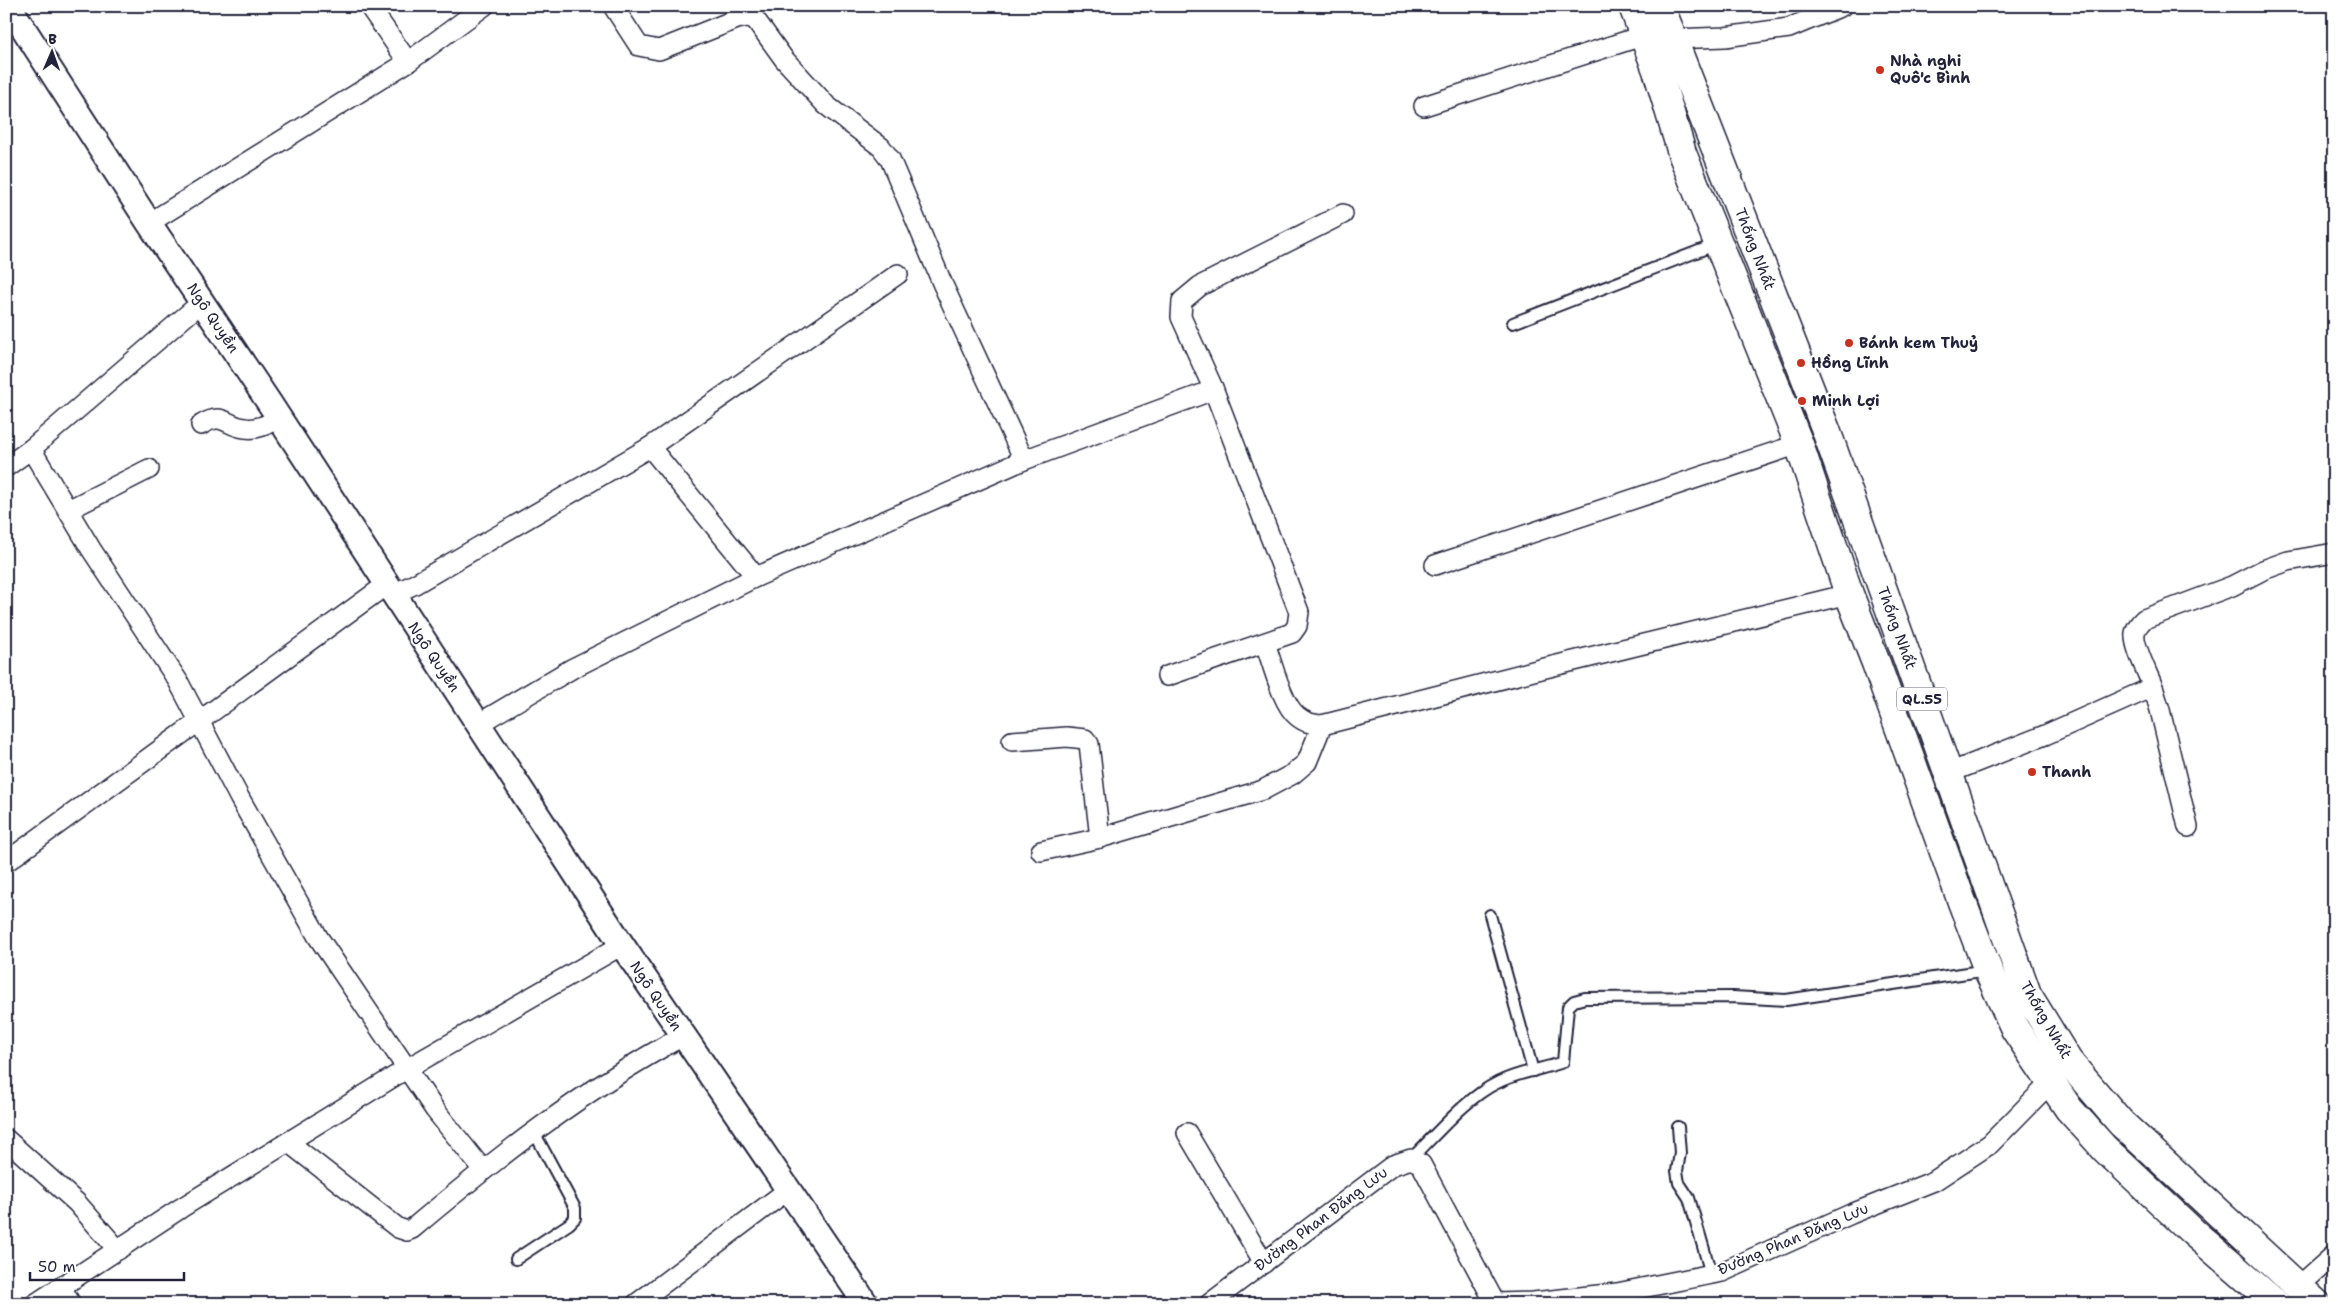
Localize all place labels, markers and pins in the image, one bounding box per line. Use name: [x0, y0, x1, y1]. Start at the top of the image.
place label: Nhà nghi Quô'c Bình: [1890, 51, 1970, 88]
marker: Nhà nghi Quô'c Bình: [1874, 64, 1886, 76]
place label: Bánh kem Thuỷ: [1859, 333, 1978, 353]
marker: Bánh kem Thuỷ: [1843, 337, 1855, 349]
place label: Hồng Lĩnh: [1811, 353, 1889, 373]
marker: Hồng Lĩnh: [1795, 357, 1807, 369]
place label: Minh Lợi: [1812, 391, 1880, 411]
marker: Minh Lợi: [1796, 395, 1808, 407]
place label: Thanh: [2042, 762, 2091, 782]
marker: Thanh: [2026, 766, 2038, 778]

